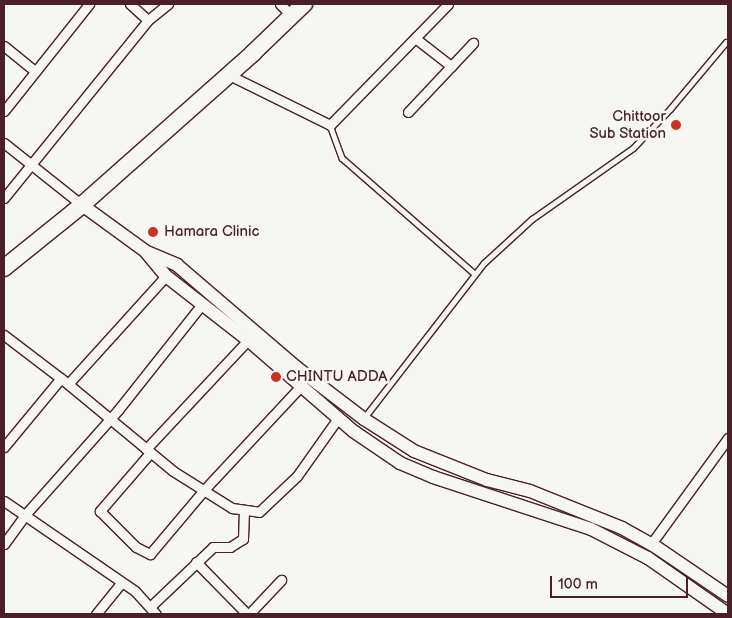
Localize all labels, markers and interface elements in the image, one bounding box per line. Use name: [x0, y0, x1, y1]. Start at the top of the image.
place label: Chittoor Sub Station: [589, 107, 666, 142]
marker: Chittoor Sub Station: [670, 119, 682, 131]
place label: Hamara Clinic: [164, 223, 259, 241]
marker: Hamara Clinic: [146, 225, 160, 239]
place label: CHINTU ADDA: [286, 368, 387, 386]
marker: CHINTU ADDA: [270, 371, 282, 383]
scale bar: [552, 566, 690, 598]
text: 100 m: [558, 575, 598, 594]

